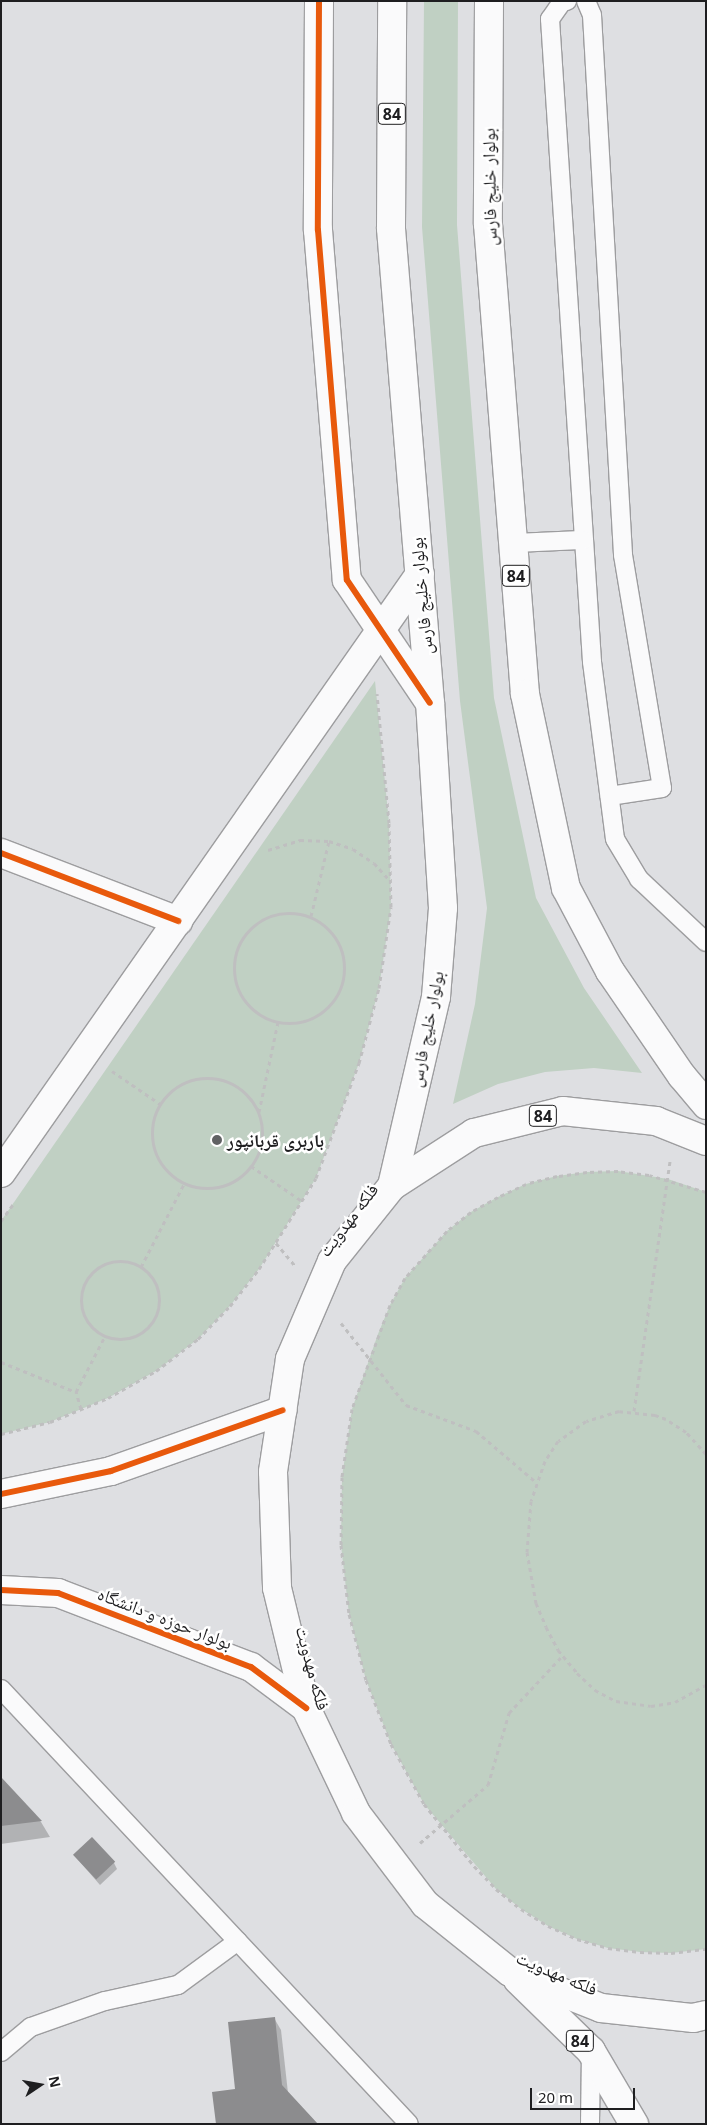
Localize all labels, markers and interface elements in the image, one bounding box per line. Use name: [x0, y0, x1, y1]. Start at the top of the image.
road number: 84: [377, 100, 407, 128]
street label: بولوار خلیج فارس: [477, 128, 501, 246]
street label: بولوار خلیج فارس: [405, 536, 437, 656]
road number: 84: [501, 562, 531, 590]
street label: بولوار خلیج فارس: [404, 969, 448, 1089]
road number: 84: [528, 1102, 558, 1130]
place label: باربری قربانپور: [227, 1129, 324, 1151]
marker: باربری قربانپور: [211, 1134, 223, 1146]
street label: فلکه مهدویت: [314, 1179, 382, 1261]
street label: بولوار حوزه و دانشگاه: [95, 1582, 235, 1654]
street label: فلکه مهدویت: [291, 1624, 335, 1712]
street label: فلکه مهدویت: [513, 1946, 601, 2000]
road number: 84: [565, 2028, 595, 2054]
north arrow: [15, 2060, 65, 2110]
text: N: [45, 2074, 66, 2089]
scale bar: [532, 2078, 637, 2110]
text: 20 m: [538, 2087, 573, 2107]

